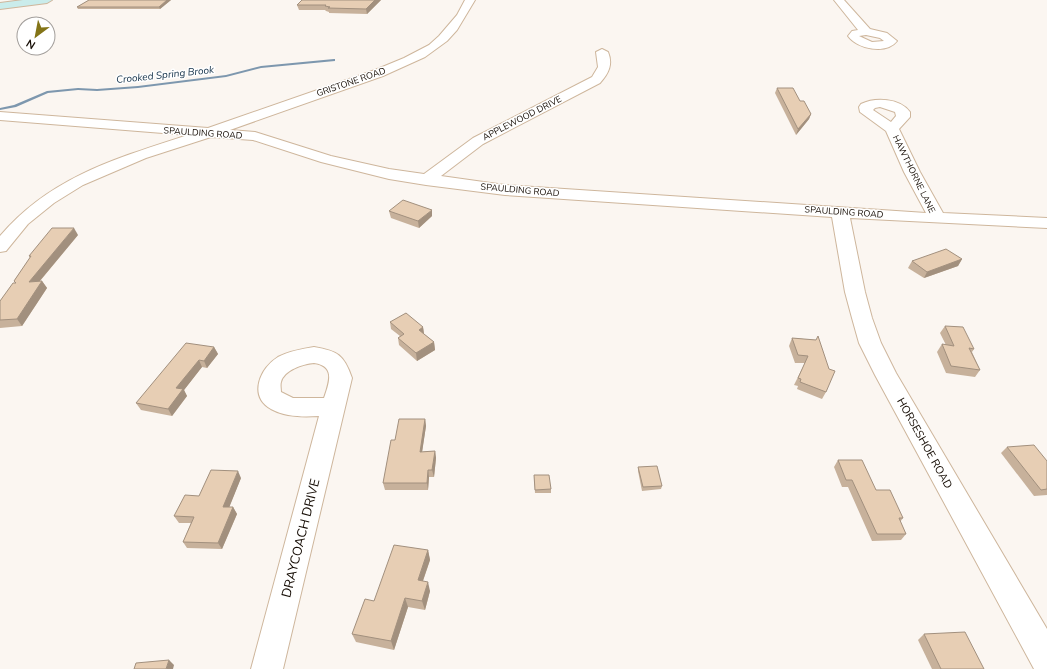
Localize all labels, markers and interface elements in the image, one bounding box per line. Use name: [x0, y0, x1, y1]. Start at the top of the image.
north arrow: [16, 16, 56, 56]
text: N: [23, 36, 38, 53]
water label: Crooked Spring Brook: [115, 63, 216, 87]
street label: GRISTONE ROAD: [315, 64, 387, 99]
street label: APPLEWOOD DRIVE: [480, 93, 564, 143]
street label: SPAULDING ROAD: [163, 124, 243, 142]
street label: HAWTHORNE LANE: [890, 133, 938, 215]
street label: SPAULDING ROAD: [480, 181, 560, 199]
street label: SPAULDING ROAD: [804, 203, 884, 221]
street label: HORSESHOE ROAD: [893, 395, 956, 491]
street label: DRAYCOACH DRIVE: [278, 477, 324, 600]

